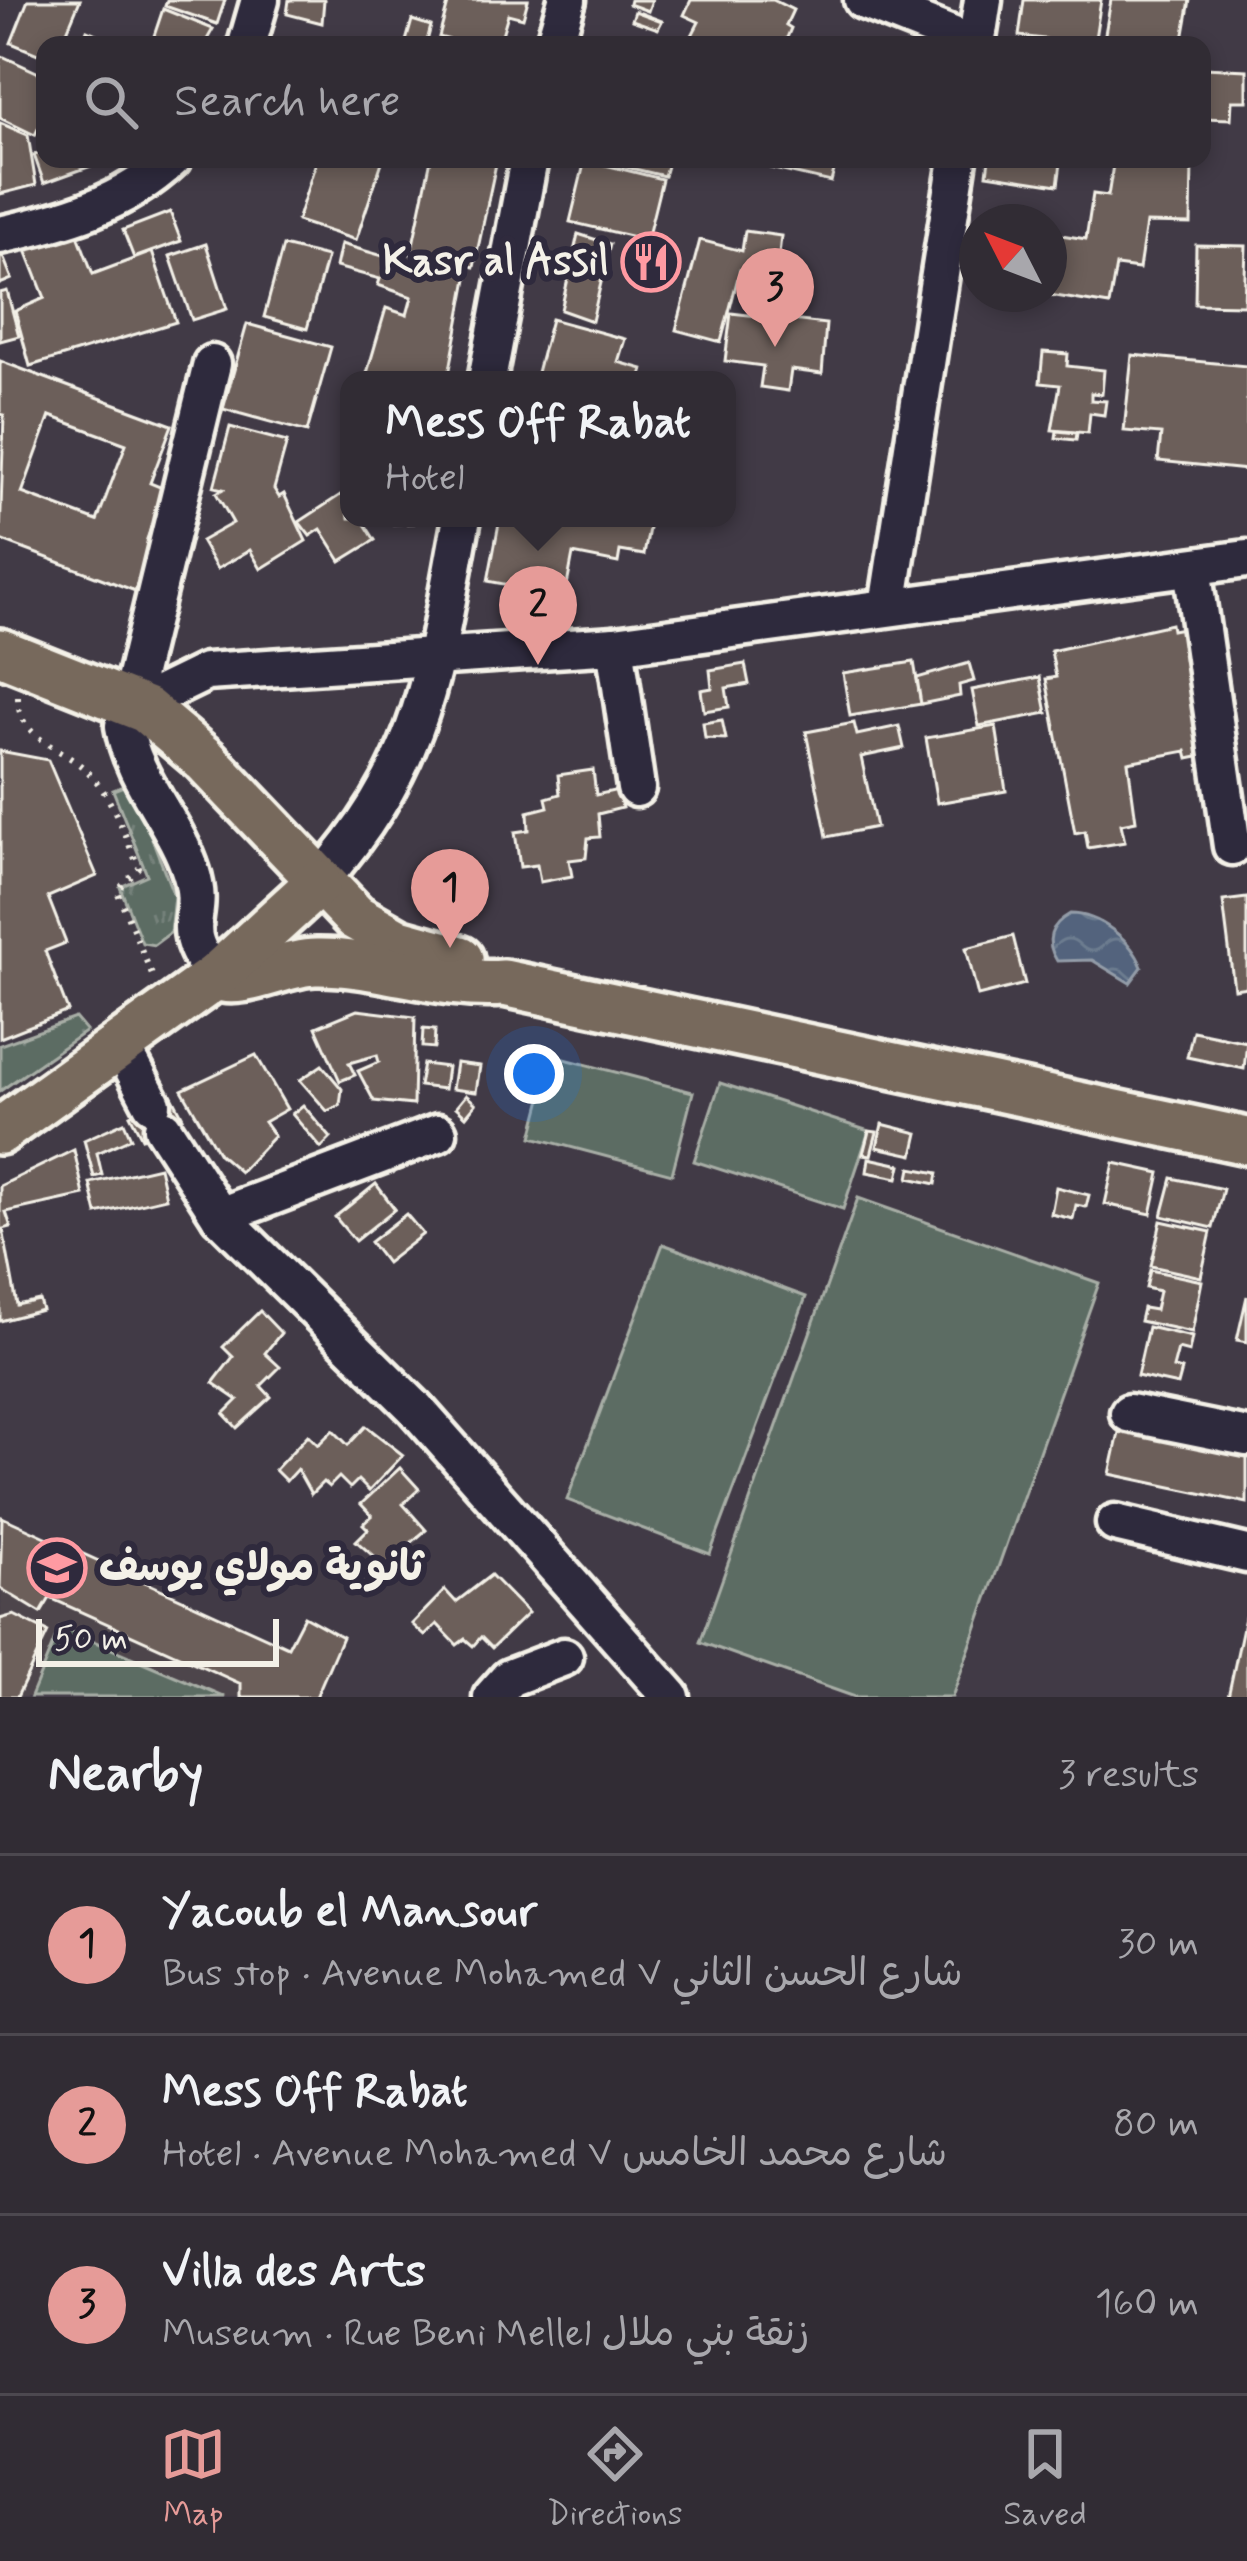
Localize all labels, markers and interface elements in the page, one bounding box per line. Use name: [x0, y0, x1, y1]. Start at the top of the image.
search box: [36, 36, 1211, 168]
icon: search: [78, 69, 144, 135]
text: Search here: [174, 73, 401, 132]
north arrow: [959, 204, 1067, 312]
restaurant icon: Kasr al Assil: [620, 231, 682, 293]
place label: Kasr al Assil: [383, 235, 609, 290]
pin: 3: [736, 248, 814, 347]
popup: [340, 371, 736, 527]
text: Mess Off Rabat: [385, 394, 691, 453]
text: Hotel: [385, 453, 465, 504]
pin: 2: [499, 566, 577, 665]
pin: 1: [411, 849, 489, 948]
your location: [504, 1044, 564, 1104]
school or university icon: ثانوية مولاي يوسف: [26, 1537, 88, 1599]
place label: ثانوية مولاي يوسف: [99, 1541, 426, 1596]
scale bar: [36, 1613, 279, 1666]
text: 50 m: [54, 1618, 128, 1662]
text: Nearby: [48, 1742, 203, 1808]
text: 3 results: [1058, 1750, 1199, 1801]
text: Yacoub el Mansour: [162, 1883, 537, 1942]
text: 1: [78, 1919, 96, 1970]
text: 30 m: [1117, 1919, 1199, 1970]
text: Bus stop · Avenue Mohamed V شارع الحسن الثاني: [162, 1949, 963, 2000]
text: Mess Off Rabat: [162, 2063, 468, 2122]
text: 2: [77, 2099, 97, 2150]
text: 80 m: [1113, 2099, 1199, 2150]
text: Hotel · Avenue Mohamed V شارع محمد الخامس: [162, 2129, 947, 2180]
text: Villa des Arts: [162, 2243, 426, 2302]
text: 3: [78, 2279, 96, 2330]
text: 160 m: [1095, 2279, 1199, 2330]
text: Museum · Rue Beni Mellel زنقة بني ملال: [162, 2309, 810, 2360]
tab: Map: [160, 2421, 226, 2537]
tab: Directions: [547, 2421, 683, 2537]
tab: Saved: [1003, 2421, 1087, 2537]

